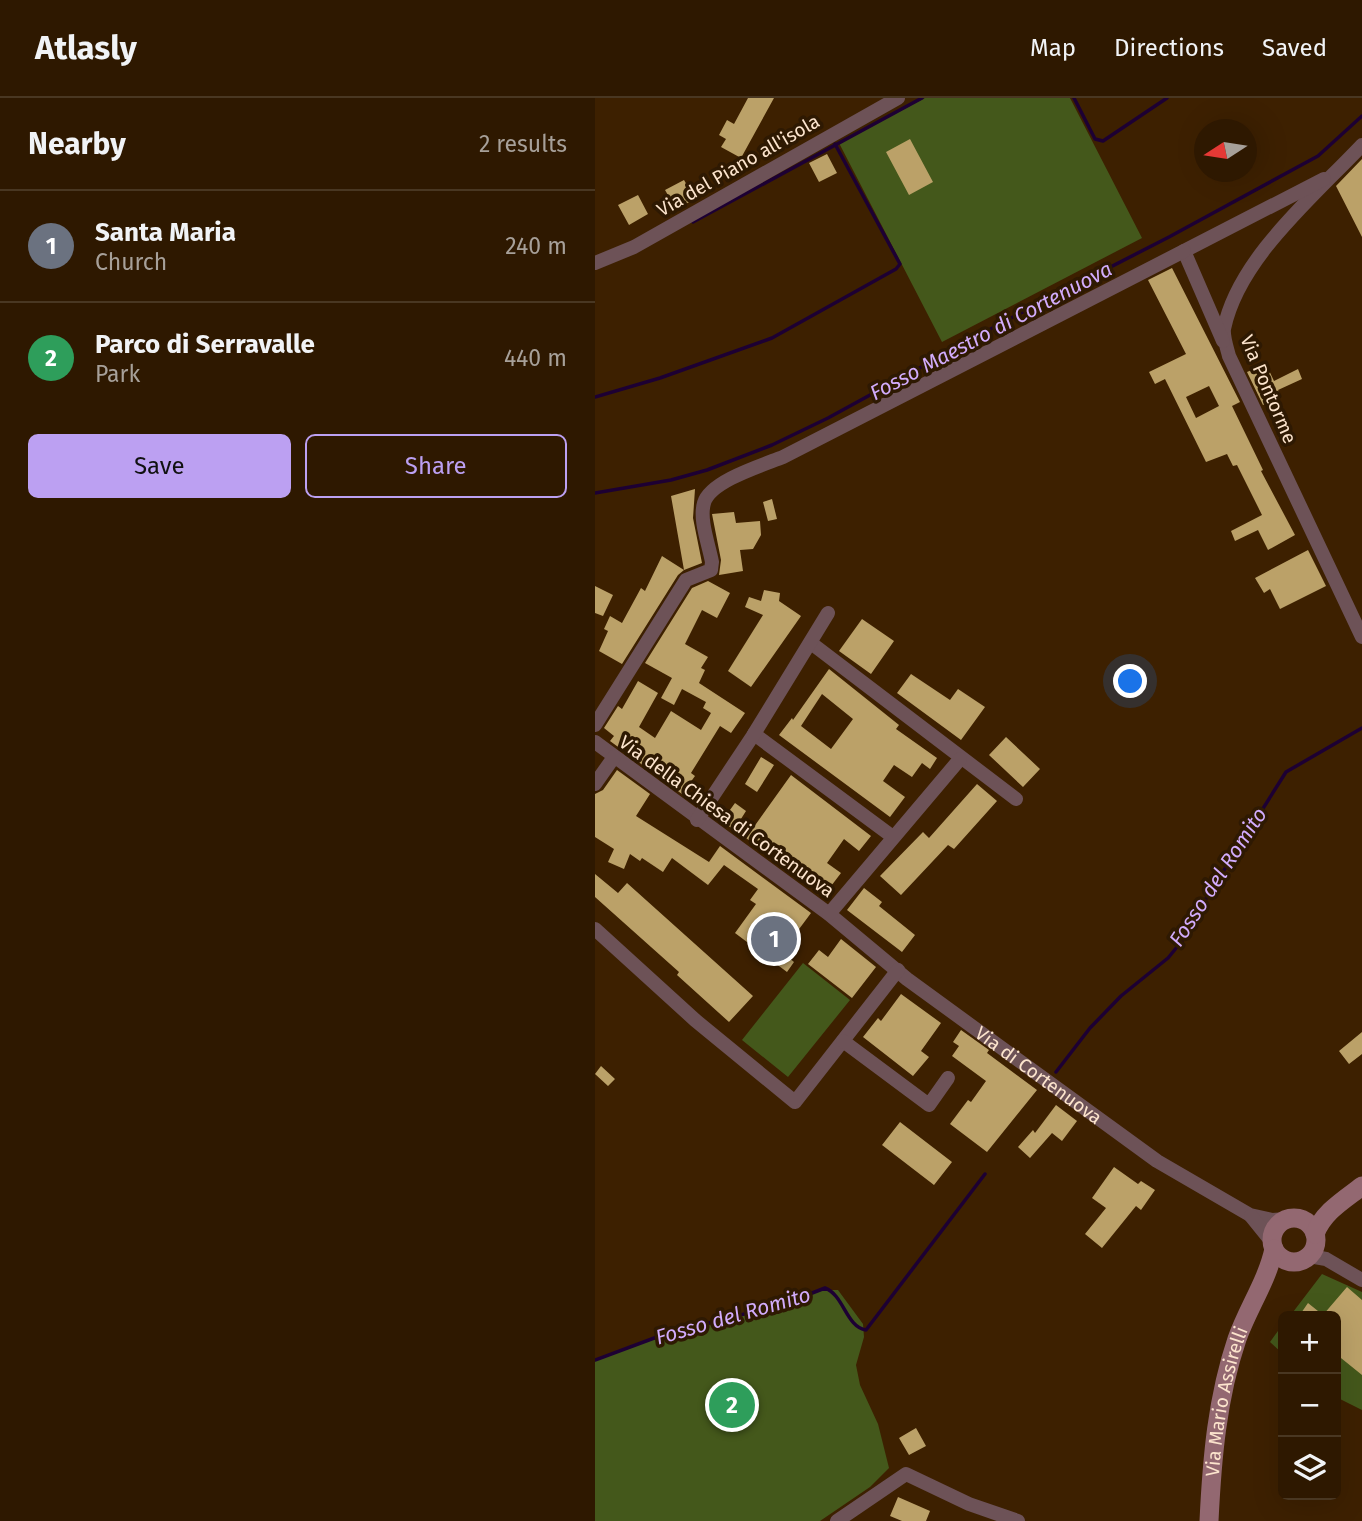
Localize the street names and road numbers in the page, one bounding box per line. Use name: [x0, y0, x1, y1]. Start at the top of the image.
street label: Via del Piano all'isola: [653, 109, 824, 221]
street label: Via Pontorme: [1235, 331, 1302, 447]
street label: Via della Chiesa di Cortenuova: [614, 730, 839, 902]
street label: Via di Cortenuova: [971, 1022, 1106, 1129]
street label: Via Mario Assirelli: [1201, 1323, 1253, 1477]

